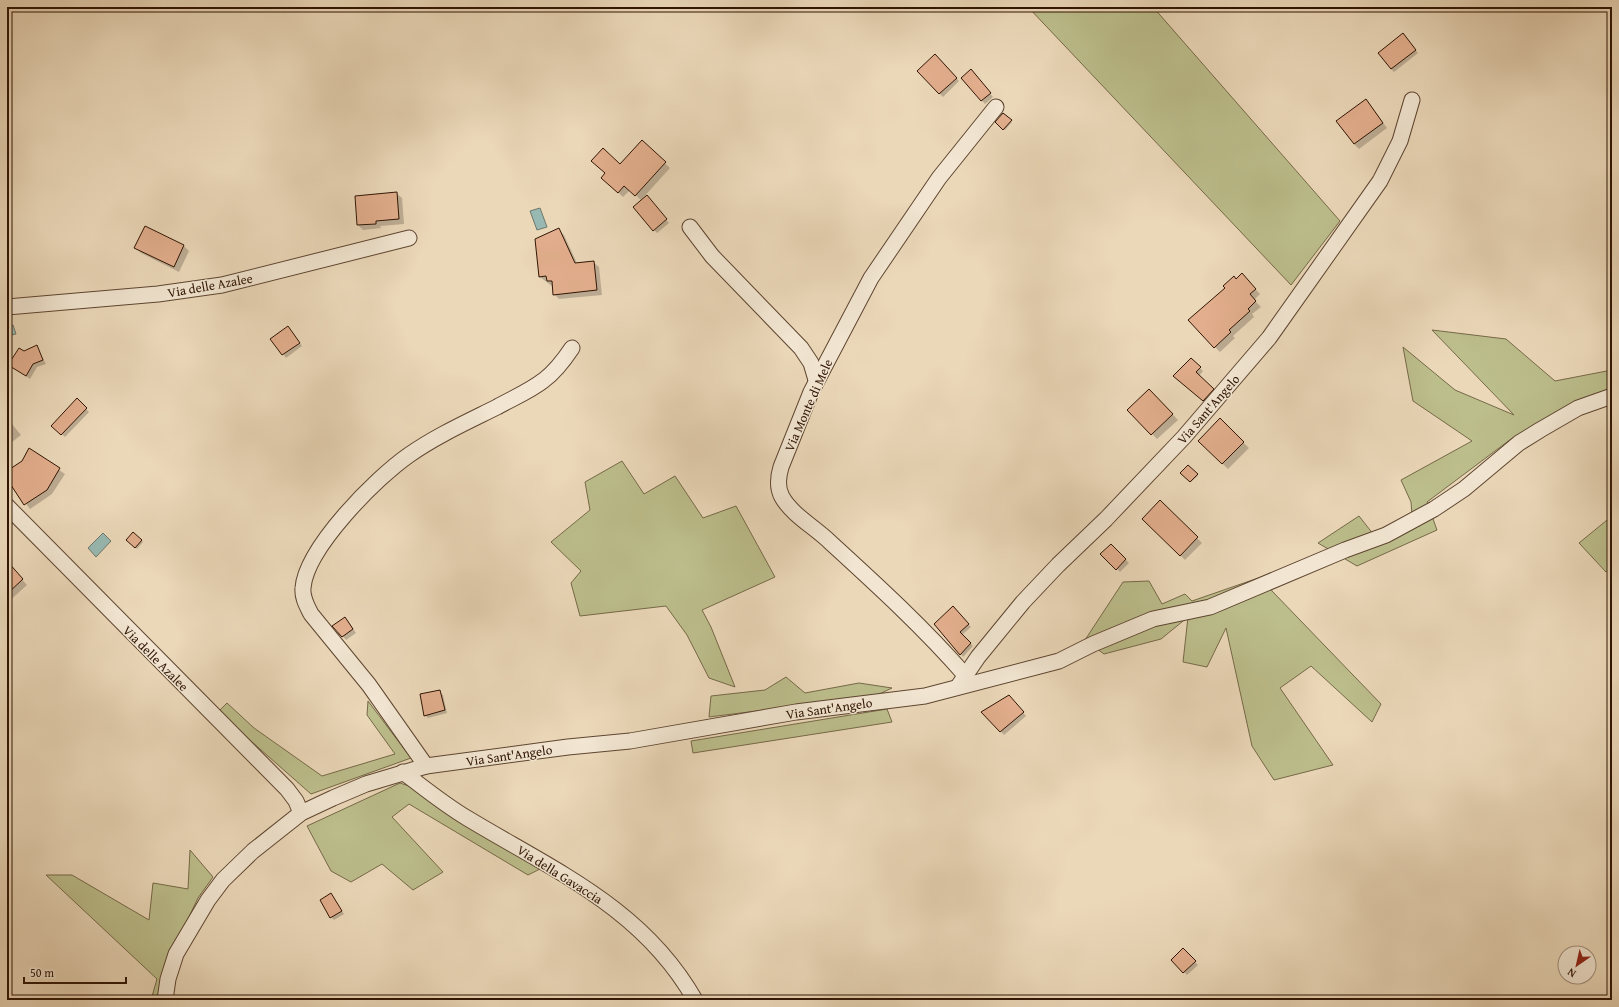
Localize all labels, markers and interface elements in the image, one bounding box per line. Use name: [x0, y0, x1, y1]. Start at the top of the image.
street label: Via delle Azalee: [166, 269, 254, 302]
street label: Via Monte di Mele: [780, 356, 837, 454]
street label: Via Sant'Angelo: [1173, 370, 1244, 448]
street label: Via delle Azalee: [119, 621, 193, 695]
street label: Via Sant'Angelo: [785, 693, 874, 724]
street label: Via Sant'Angelo: [465, 740, 554, 771]
street label: Via della Gavaccia: [513, 840, 607, 909]
north arrow: [1557, 945, 1597, 985]
scale bar: [24, 959, 126, 985]
text: 50 m: [30, 964, 54, 981]
text: N: [1563, 964, 1579, 982]

